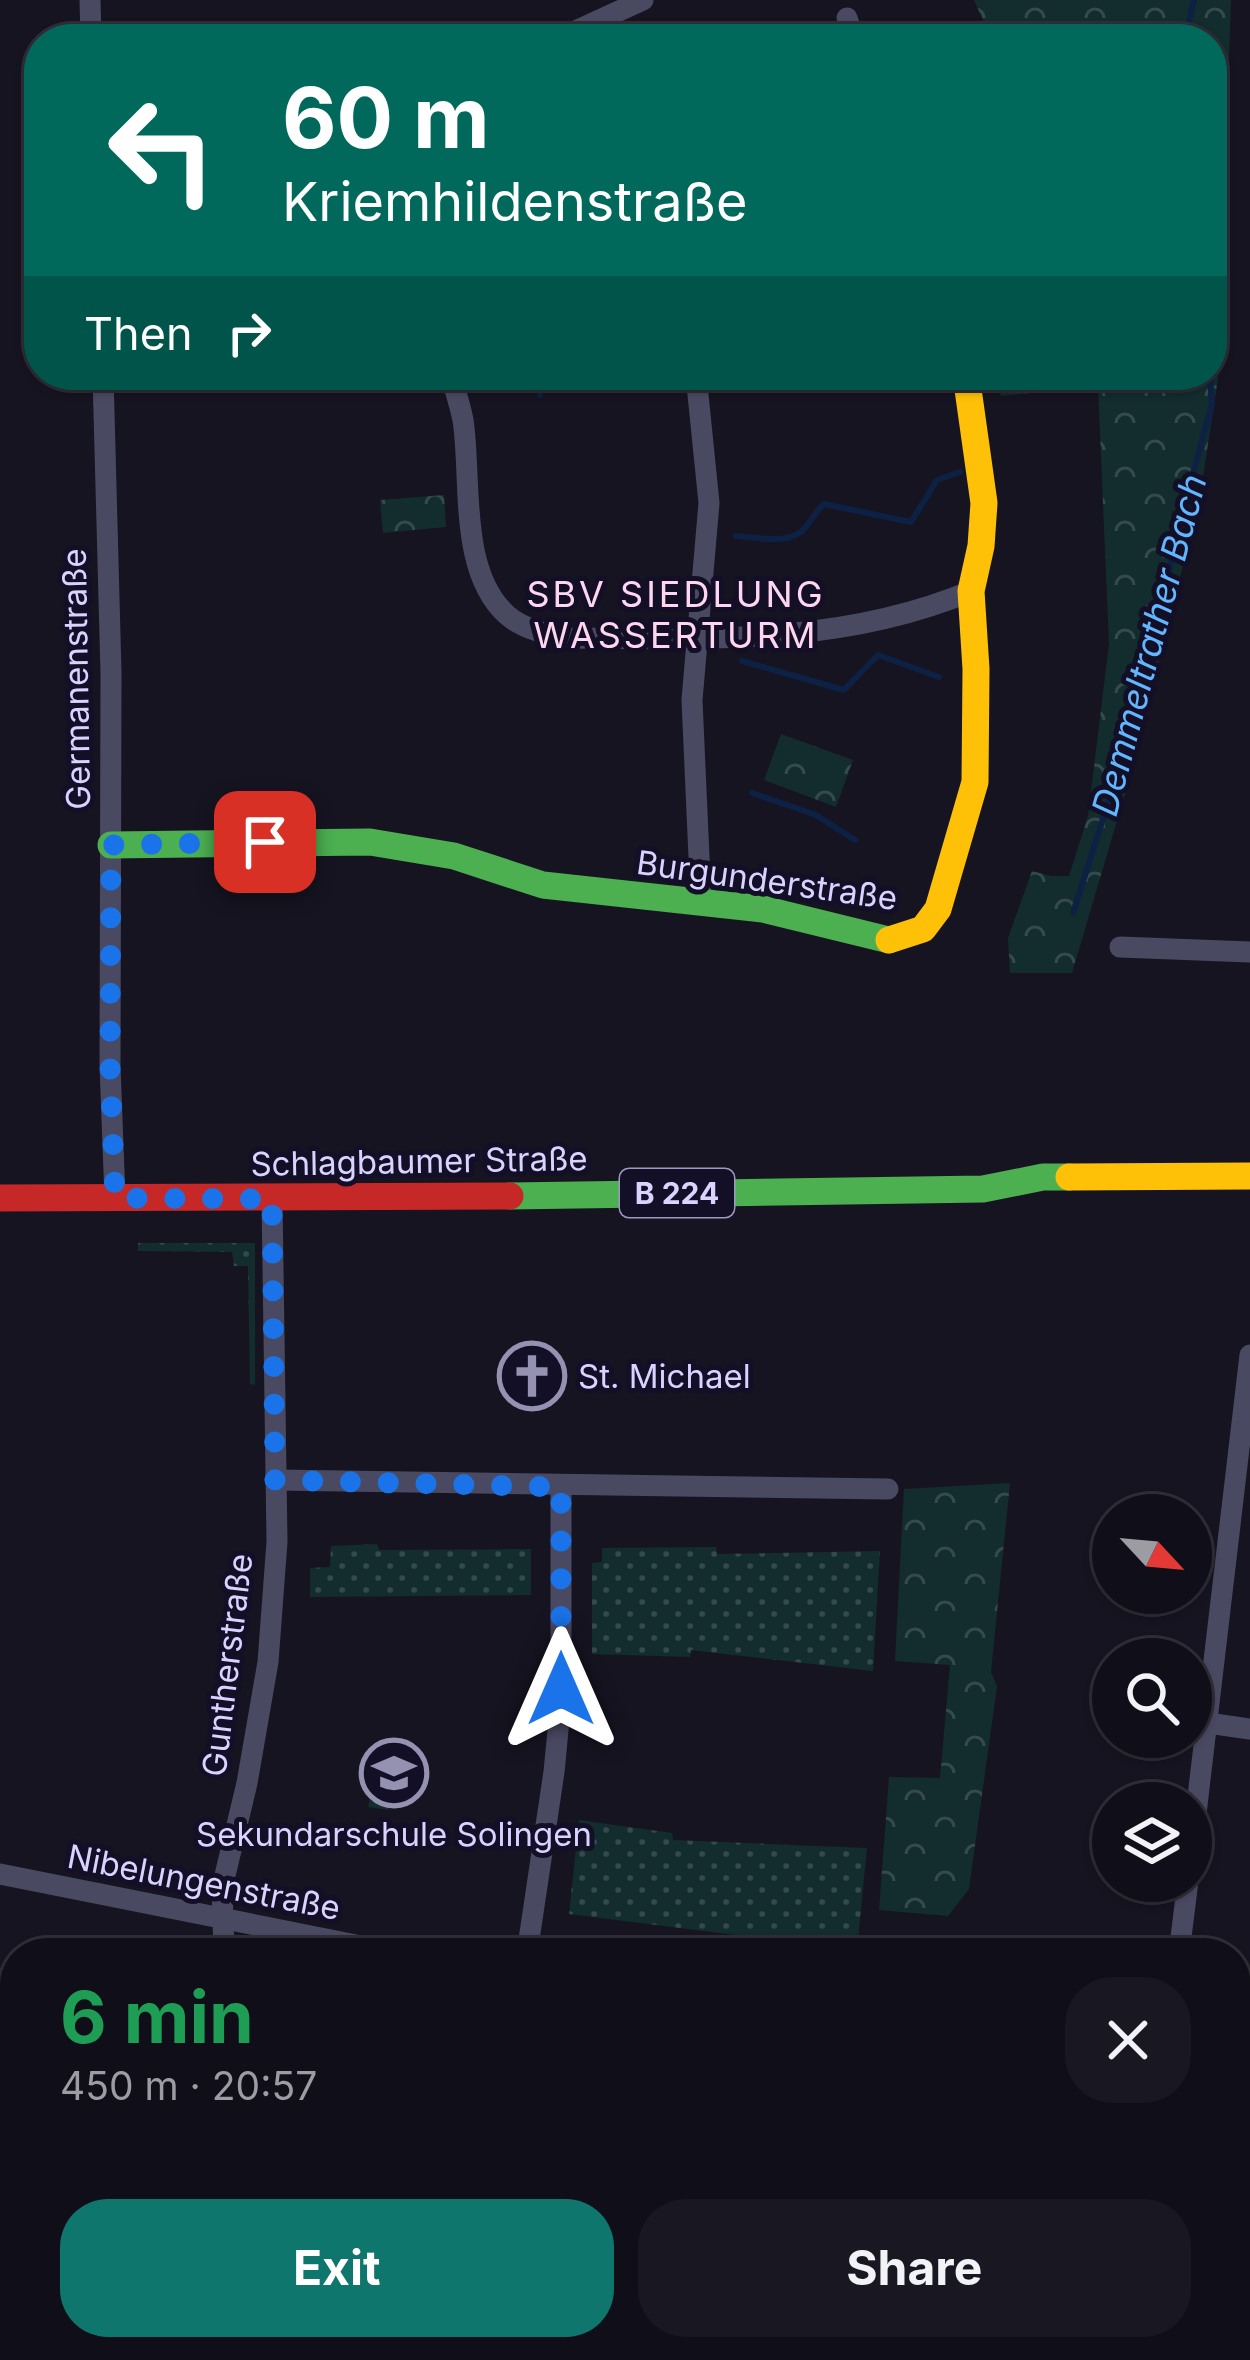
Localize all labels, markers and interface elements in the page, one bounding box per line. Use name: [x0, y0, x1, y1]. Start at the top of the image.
text: 60 m: [282, 67, 490, 168]
icon: left: [84, 72, 240, 228]
text: Kriemhildenstraße: [282, 169, 747, 234]
icon: right: [216, 300, 282, 366]
text: Then: [84, 306, 192, 361]
water label: Demmeltrather Bach: [1082, 469, 1216, 821]
street label: Germanenstraße: [54, 548, 98, 810]
district label: SBV SIEDLUNG WASSERTURM: [526, 572, 826, 657]
pin: [214, 791, 316, 893]
icon: arrive: [232, 809, 298, 875]
street label: Burgunderstraße: [634, 842, 900, 918]
street label: Schlagbaumer Straße: [250, 1138, 588, 1184]
road number: B 224: [620, 1169, 734, 1217]
church icon: St. Michael: [497, 1341, 567, 1411]
place label: St. Michael: [578, 1356, 751, 1396]
north arrow: [1092, 1494, 1212, 1614]
map controls: [1092, 1494, 1212, 1902]
street label: Guntherstraße: [193, 1551, 261, 1779]
position arrow: [498, 1626, 624, 1752]
button: search: [1092, 1638, 1212, 1758]
school or university icon: Sekundarschule Solingen: [359, 1738, 429, 1808]
button: layers: [1092, 1782, 1212, 1902]
place label: Sekundarschule Solingen: [196, 1814, 592, 1854]
street label: Nibelungenstraße: [64, 1836, 344, 1928]
text: 6 min: [60, 1973, 254, 2060]
button: close: [1065, 1977, 1191, 2103]
text: 450 m · 20:57: [60, 2062, 317, 2109]
button: Exit: [60, 2199, 614, 2337]
button: Share: [638, 2199, 1191, 2337]

